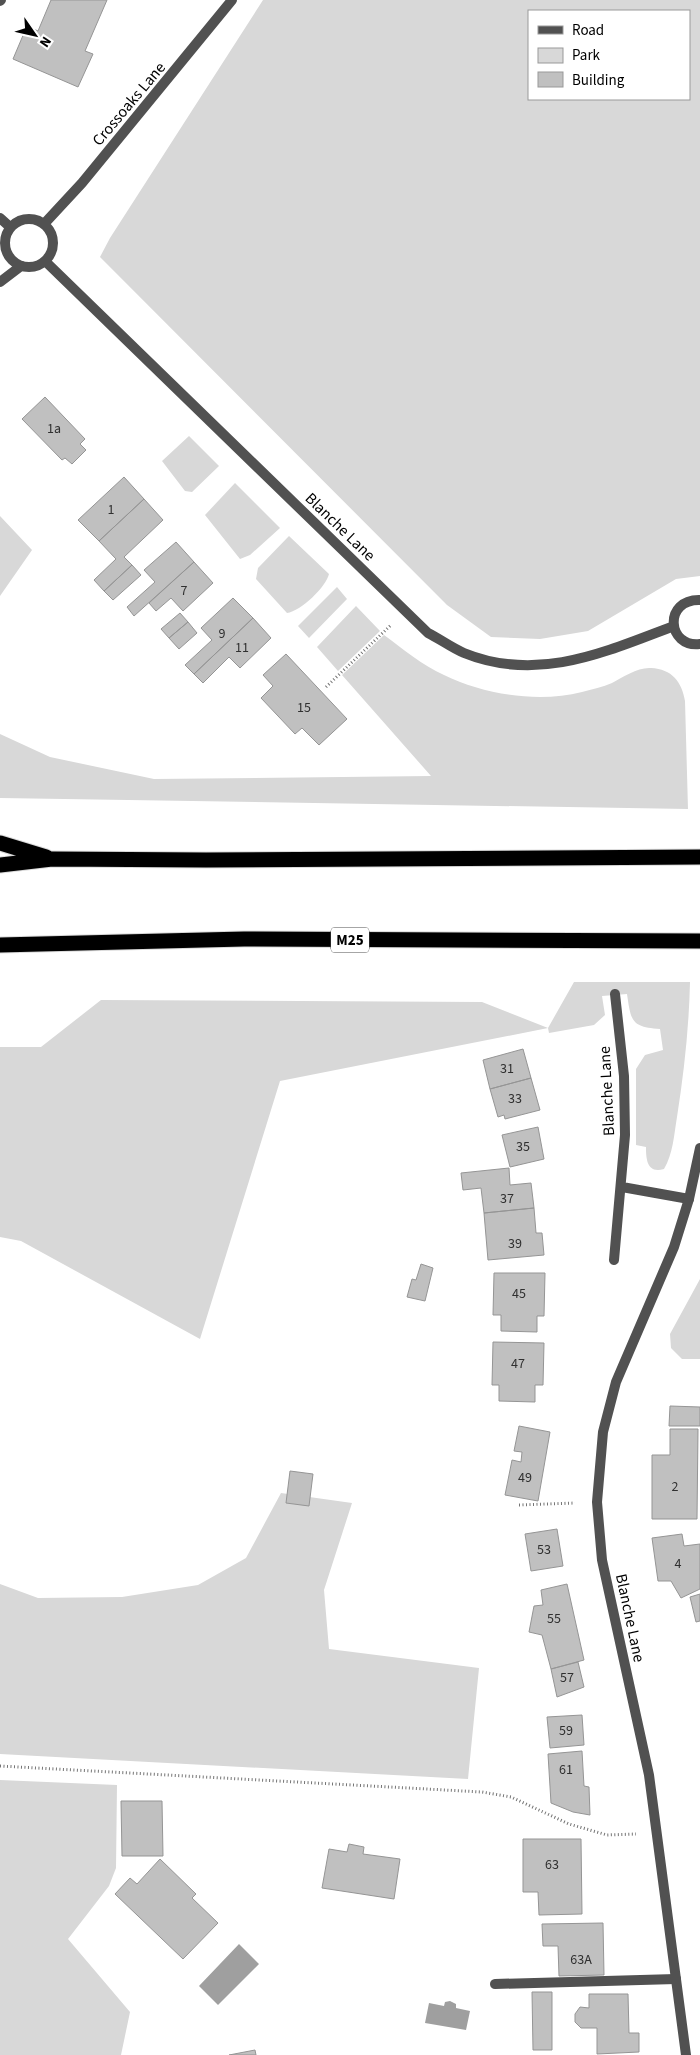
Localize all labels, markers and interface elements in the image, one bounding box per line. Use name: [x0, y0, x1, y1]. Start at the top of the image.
north arrow: [10, 10, 60, 60]
legend: [528, 10, 690, 100]
text: Road: [572, 20, 604, 41]
text: N: [34, 32, 56, 51]
text: Park: [572, 45, 601, 66]
street label: Crossoaks Lane: [87, 57, 171, 151]
text: Building: [572, 70, 625, 91]
house number: 1a: [47, 419, 61, 439]
street label: Blanche Lane: [300, 488, 380, 566]
house number: 1: [108, 500, 115, 520]
house number: 7: [181, 581, 188, 601]
house number: 9: [219, 624, 226, 644]
house number: 11: [235, 638, 249, 658]
house number: 15: [297, 698, 311, 718]
road number: M25: [331, 928, 369, 952]
street label: Blanche Lane: [594, 1045, 620, 1136]
house number: 31: [500, 1059, 514, 1079]
house number: 33: [508, 1089, 522, 1109]
house number: 35: [516, 1137, 530, 1157]
house number: 37: [500, 1189, 514, 1209]
house number: 39: [508, 1234, 522, 1254]
house number: 45: [512, 1284, 526, 1304]
house number: 47: [511, 1354, 525, 1374]
house number: 49: [518, 1468, 532, 1488]
house number: 2: [672, 1477, 679, 1497]
house number: 53: [537, 1540, 551, 1560]
house number: 4: [675, 1554, 682, 1574]
street label: Blanche Lane: [610, 1572, 650, 1664]
house number: 55: [547, 1609, 561, 1629]
house number: 57: [560, 1668, 574, 1688]
house number: 59: [559, 1721, 573, 1741]
house number: 61: [559, 1760, 573, 1780]
house number: 63: [545, 1855, 559, 1875]
house number: 63A: [570, 1950, 592, 1970]

